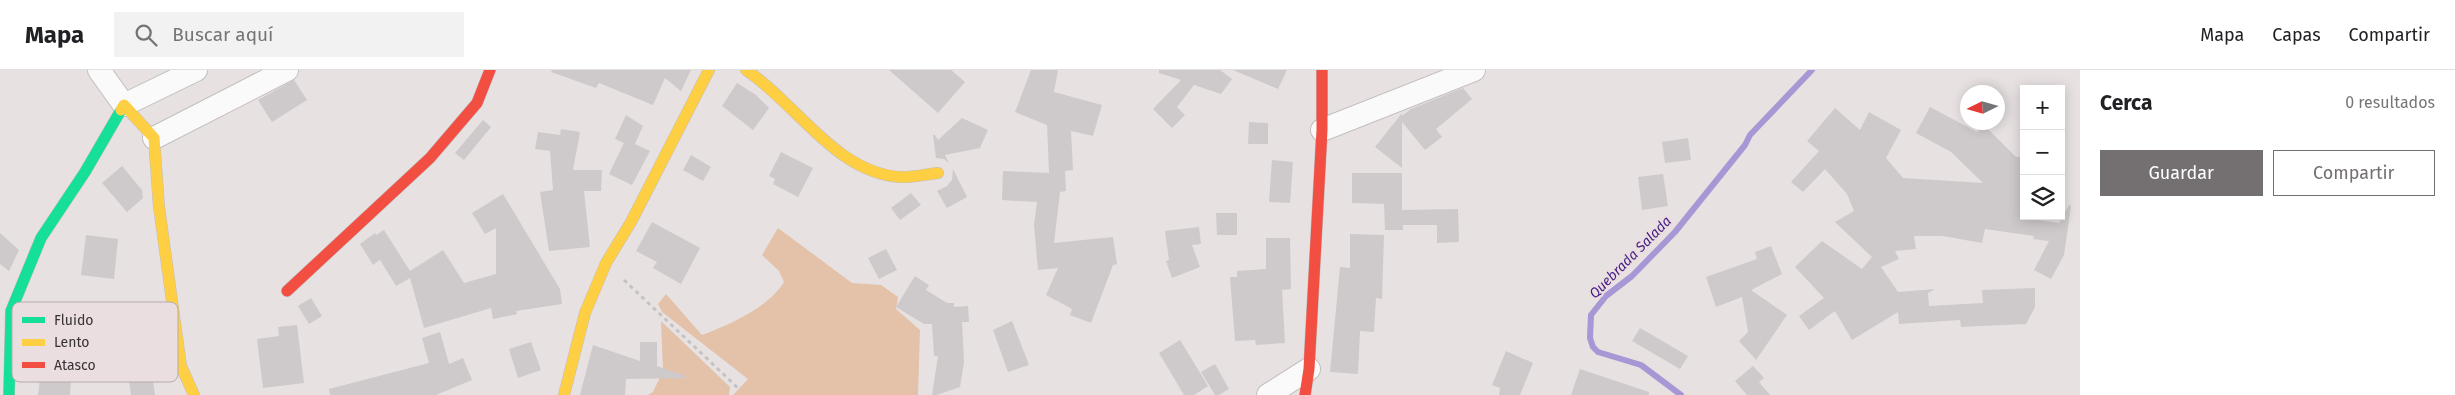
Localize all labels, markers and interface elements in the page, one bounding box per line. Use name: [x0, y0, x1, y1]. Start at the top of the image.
search box: [114, 12, 464, 57]
text: Mapa: [25, 21, 84, 49]
icon: search: [132, 21, 160, 49]
text: Buscar aquí: [172, 23, 273, 46]
text: Mapa: [2200, 24, 2244, 46]
text: Capas: [2272, 24, 2321, 46]
text: Compartir: [2349, 24, 2430, 46]
north arrow: [1960, 85, 2005, 130]
map controls: [2020, 85, 2065, 220]
button: +: [2020, 85, 2065, 130]
text: Cerca: [2100, 90, 2152, 116]
text: 0 resultados: [2345, 93, 2435, 112]
button: −: [2020, 130, 2065, 175]
button: Guardar: [2100, 150, 2263, 196]
button: Compartir: [2273, 150, 2435, 196]
button: layers: [2020, 175, 2065, 220]
water label: Quebrada Salada: [1586, 213, 1675, 302]
legend: [12, 302, 178, 382]
text: Fluido: [54, 312, 93, 329]
text: Lento: [54, 334, 89, 351]
text: Atasco: [54, 357, 96, 374]

